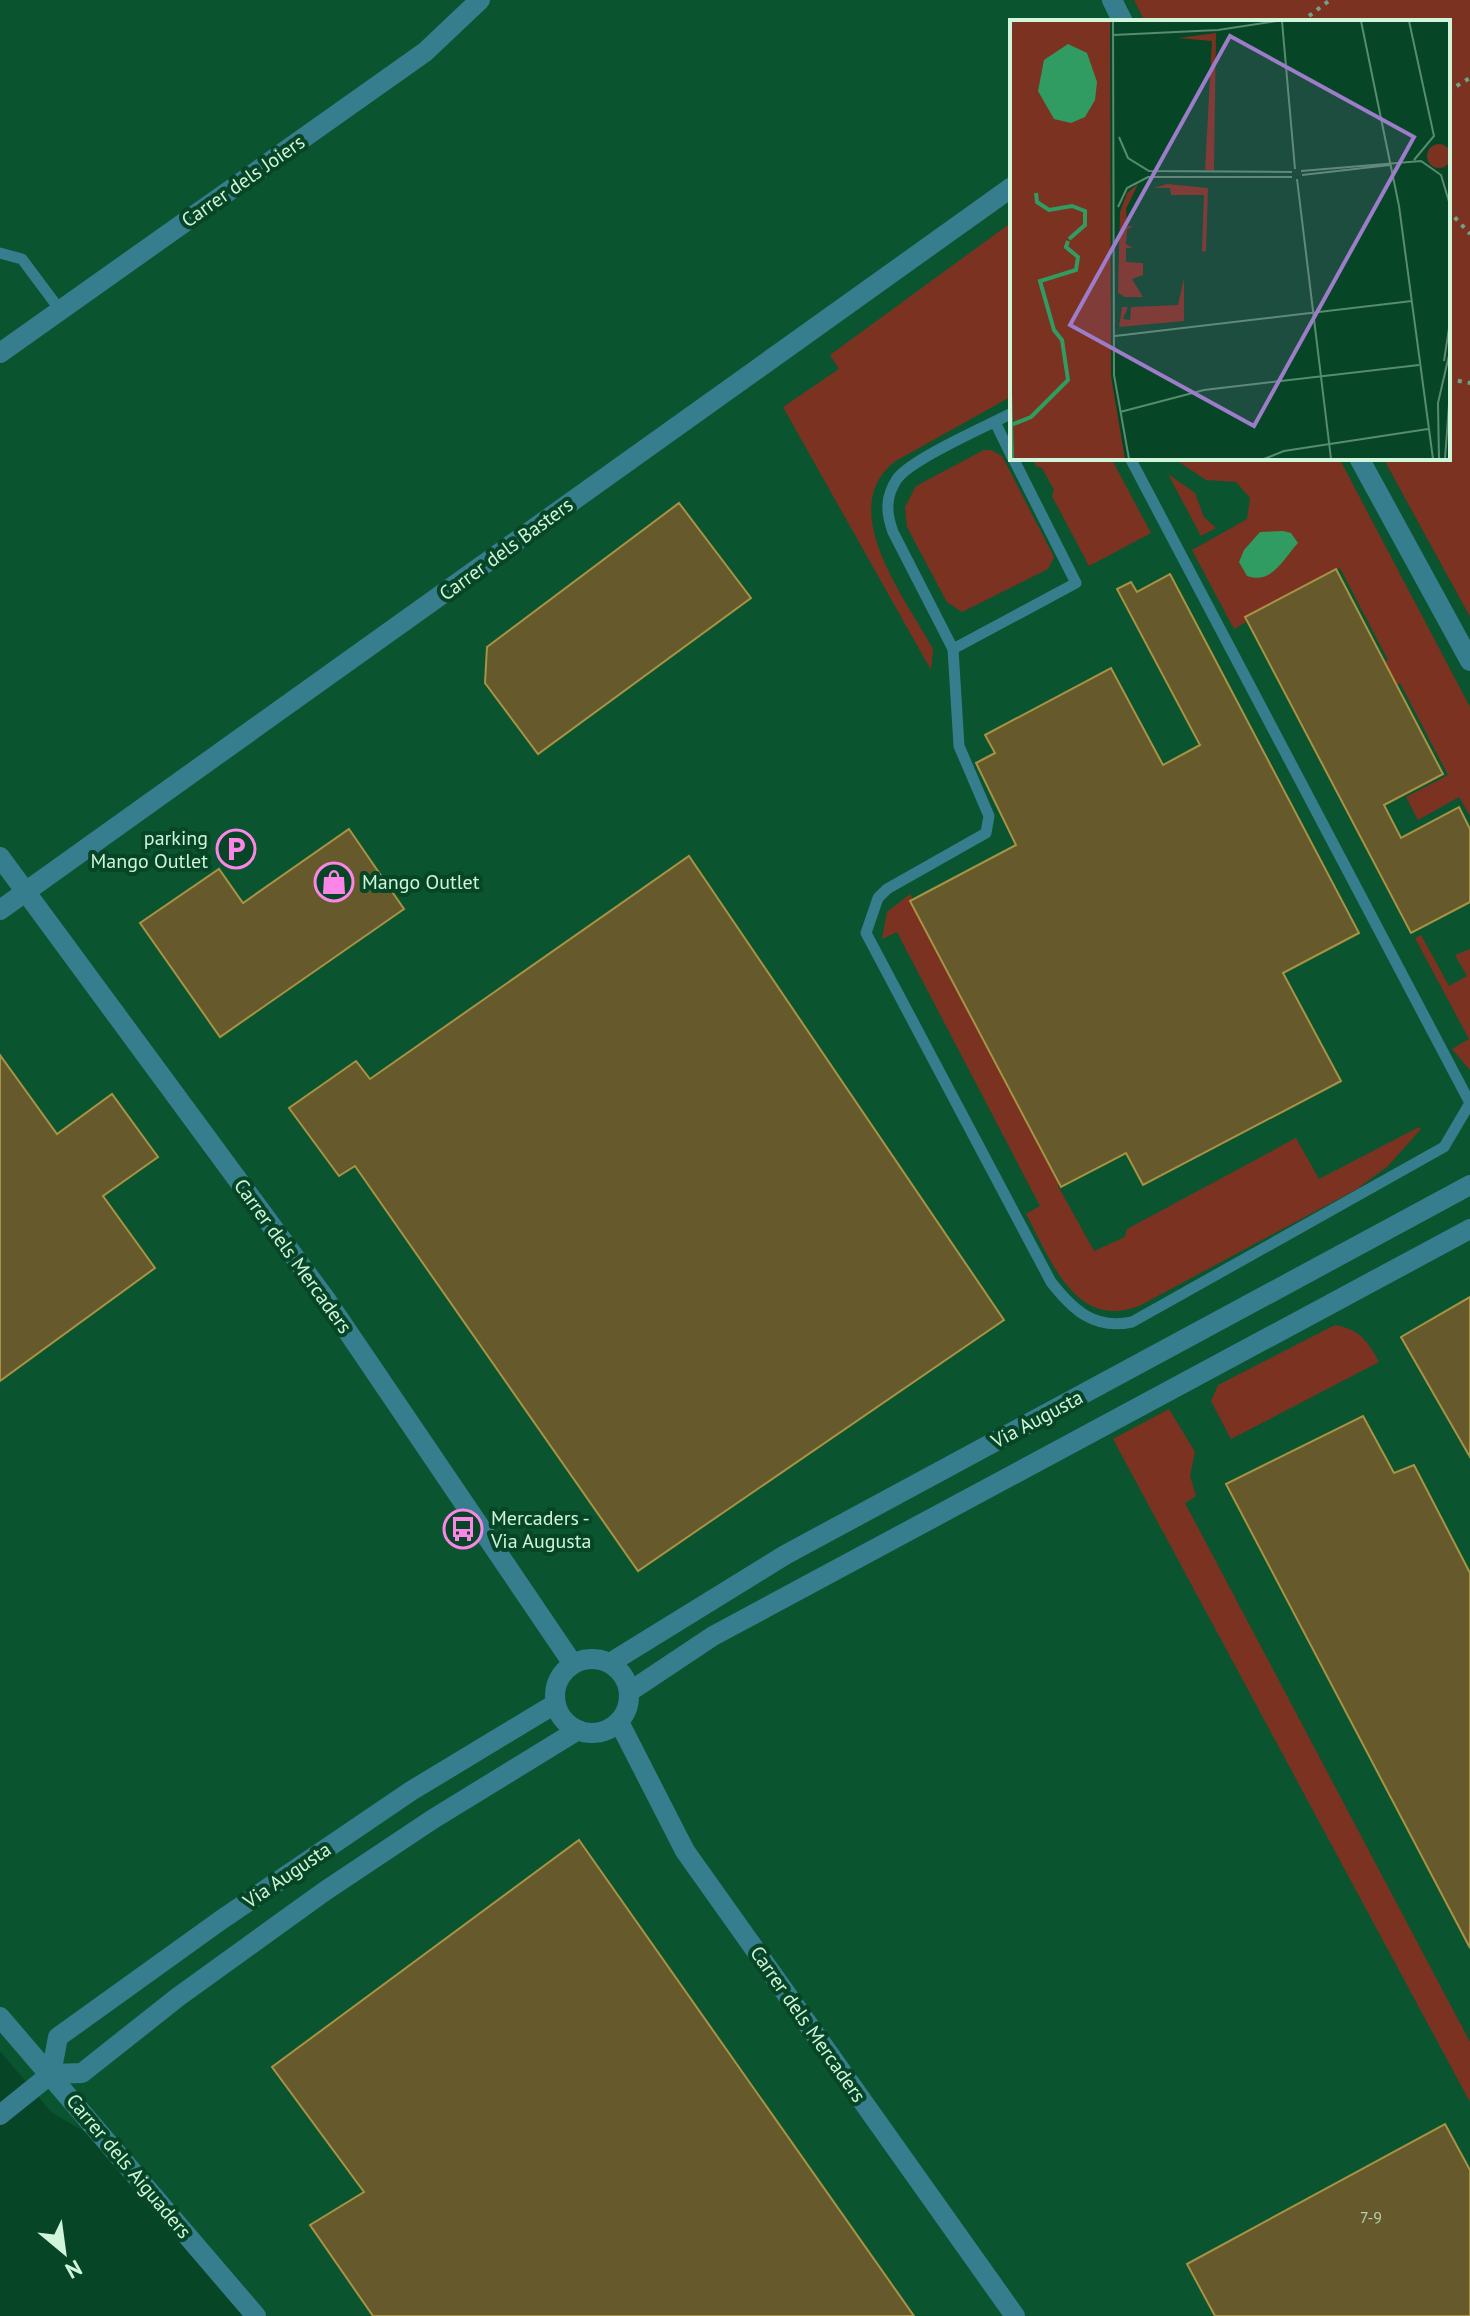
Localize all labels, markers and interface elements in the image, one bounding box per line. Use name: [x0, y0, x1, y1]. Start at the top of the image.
inset map: [1010, 20, 1450, 460]
street label: Carrer dels Joiers: [176, 129, 310, 233]
street label: Carrer dels Basters: [434, 492, 578, 606]
place label: parking Mango Outlet: [91, 825, 208, 874]
parking icon: parking Mango Outlet: [215, 828, 257, 870]
shop icon: Mango Outlet: [313, 861, 355, 903]
place label: Mango Outlet: [362, 869, 480, 895]
street label: Carrer dels Mercaders: [228, 1173, 358, 1339]
street label: Via Augusta: [986, 1384, 1087, 1455]
place label: Mercaders - Via Augusta: [490, 1505, 591, 1554]
bus stop icon: Mercaders - Via Augusta: [442, 1508, 484, 1550]
street label: Via Augusta: [237, 1836, 336, 1914]
street label: Carrer dels Mercaders: [744, 1941, 872, 2107]
street label: Carrer dels Aiguaders: [61, 2088, 197, 2244]
house number: 7-9: [1360, 2207, 1382, 2227]
north arrow: [24, 2212, 104, 2292]
text: N: [61, 2254, 87, 2285]

